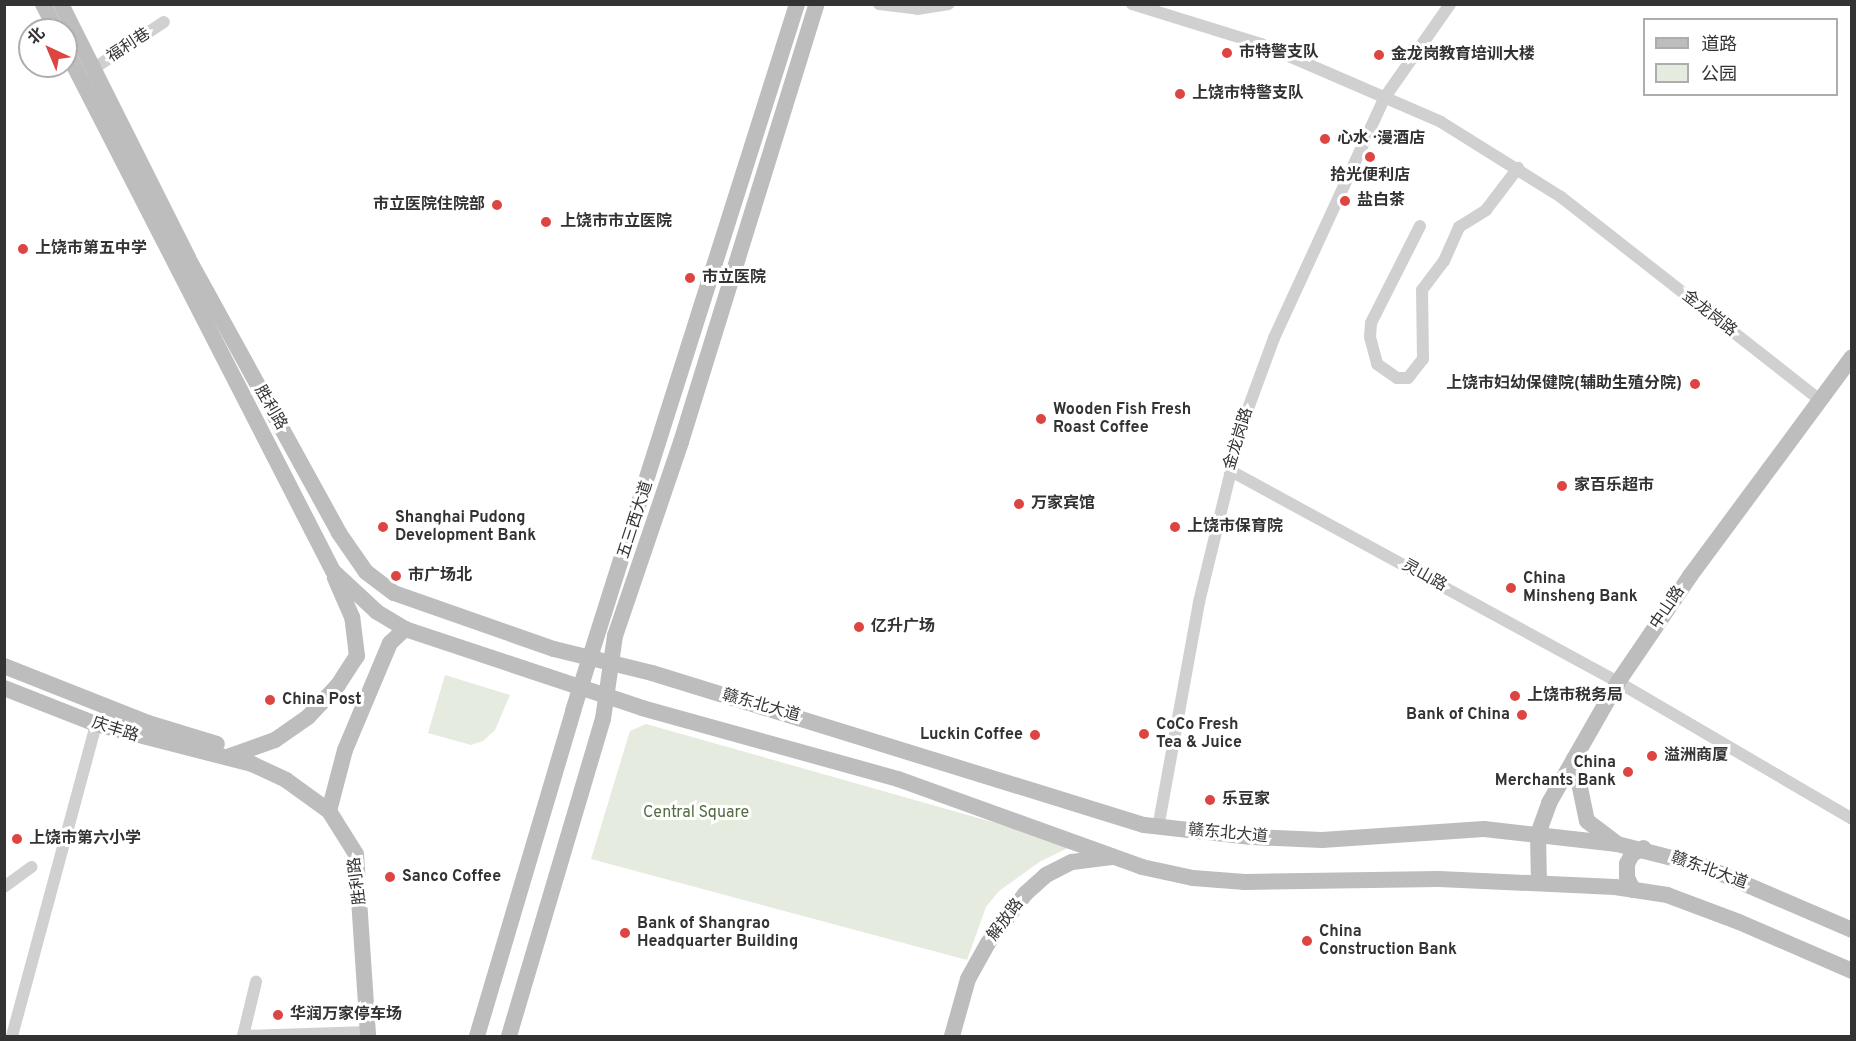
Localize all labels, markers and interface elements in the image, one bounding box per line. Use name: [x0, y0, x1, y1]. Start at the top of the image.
north arrow: [18, 18, 78, 78]
legend: [1643, 18, 1838, 96]
text: 北: [24, 24, 50, 49]
street label: 福利巷: [104, 25, 154, 67]
text: 道路: [1701, 34, 1737, 57]
place label: 市特警支队: [1239, 43, 1319, 63]
place label: 金龙岗教育培训大楼: [1391, 45, 1535, 65]
marker: 市特警支队: [1220, 46, 1234, 60]
marker: 金龙岗教育培训大楼: [1372, 48, 1386, 62]
text: 公园: [1701, 64, 1737, 87]
place label: 上饶市特警支队: [1192, 84, 1304, 104]
marker: 上饶市特警支队: [1173, 87, 1187, 101]
place label: 心水 · 漫酒店: [1337, 129, 1425, 149]
marker: 心水 · 漫酒店: [1318, 132, 1332, 146]
marker: 拾光便利店: [1363, 150, 1377, 164]
place label: 拾光便利店: [1330, 166, 1410, 186]
place label: 盐白茶: [1357, 191, 1405, 211]
marker: 盐白茶: [1338, 194, 1352, 208]
place label: 市立医院住院部: [373, 195, 485, 215]
marker: 市立医院住院部: [490, 198, 504, 212]
place label: 上饶市市立医院: [560, 212, 672, 232]
marker: 上饶市市立医院: [537, 213, 555, 231]
place label: 上饶市第五中学: [35, 239, 147, 259]
marker: 上饶市第五中学: [16, 242, 30, 256]
place label: 市立医院: [702, 268, 766, 288]
marker: 市立医院: [683, 271, 697, 285]
street label: 金龙岗路: [1678, 287, 1740, 341]
place label: 上饶市妇幼保健院(辅助生殖分院): [1446, 374, 1682, 394]
marker: 上饶市妇幼保健院(辅助生殖分院): [1686, 375, 1704, 393]
street label: 胜利路: [250, 382, 290, 434]
place label: Wooden Fish Fresh Roast Coffee: [1053, 400, 1191, 438]
street label: 金龙岗路: [1220, 406, 1258, 472]
marker: Wooden Fish Fresh Roast Coffee: [1034, 412, 1048, 426]
place label: 家百乐超市: [1574, 476, 1654, 496]
street label: 五三西大道: [615, 479, 657, 561]
marker: 家百乐超市: [1555, 479, 1569, 493]
place label: 万家宾馆: [1031, 494, 1095, 514]
marker: 万家宾馆: [1012, 497, 1026, 511]
place label: Shanghai Pudong Development Bank: [395, 508, 536, 546]
place label: 上饶市保育院: [1187, 517, 1283, 537]
marker: Shanghai Pudong Development Bank: [376, 520, 390, 534]
marker: 上饶市保育院: [1168, 520, 1182, 534]
street label: 灵山路: [1398, 556, 1450, 596]
place label: 市广场北: [408, 566, 472, 586]
marker: 市广场北: [389, 569, 403, 583]
place label: China Minsheng Bank: [1523, 569, 1638, 607]
marker: China Minsheng Bank: [1504, 581, 1518, 595]
street label: 中山路: [1647, 583, 1689, 633]
place label: 亿升广场: [871, 617, 935, 637]
marker: 亿升广场: [852, 620, 866, 634]
street label: 赣东北大道: [720, 686, 802, 726]
place label: 上饶市税务局: [1527, 686, 1623, 706]
marker: 上饶市税务局: [1508, 689, 1522, 703]
place label: China Post: [282, 690, 361, 710]
marker: China Post: [263, 693, 277, 707]
place label: Bank of China: [1406, 705, 1510, 725]
marker: Bank of China: [1515, 708, 1529, 722]
street label: 庆丰路: [89, 713, 141, 747]
place label: CoCo Fresh Tea & Juice: [1156, 715, 1242, 753]
place label: Luckin Coffee: [920, 725, 1023, 745]
marker: CoCo Fresh Tea & Juice: [1137, 727, 1151, 741]
marker: Luckin Coffee: [1028, 728, 1042, 742]
place label: 溢洲商厦: [1664, 746, 1728, 766]
marker: 溢洲商厦: [1645, 749, 1659, 763]
place label: China Merchants Bank: [1495, 753, 1616, 791]
marker: China Merchants Bank: [1621, 765, 1635, 779]
place label: 乐豆家: [1222, 790, 1270, 810]
marker: 乐豆家: [1203, 793, 1217, 807]
park label: Central Square: [643, 803, 749, 823]
street label: 赣东北大道: [1187, 821, 1269, 847]
place label: 上饶市第六小学: [29, 829, 141, 849]
marker: 上饶市第六小学: [10, 832, 24, 846]
street label: 赣东北大道: [1668, 848, 1750, 894]
street label: 胜利路: [346, 856, 370, 906]
place label: Sanco Coffee: [402, 867, 501, 887]
marker: Sanco Coffee: [383, 870, 397, 884]
street label: 解放路: [984, 895, 1028, 945]
place label: Bank of Shangrao Headquarter Building: [637, 914, 798, 952]
place label: China Construction Bank: [1319, 922, 1457, 960]
marker: Bank of Shangrao Headquarter Building: [618, 926, 632, 940]
marker: China Construction Bank: [1300, 934, 1314, 948]
place label: 华润万家停车场: [290, 1005, 402, 1025]
marker: 华润万家停车场: [271, 1008, 285, 1022]

